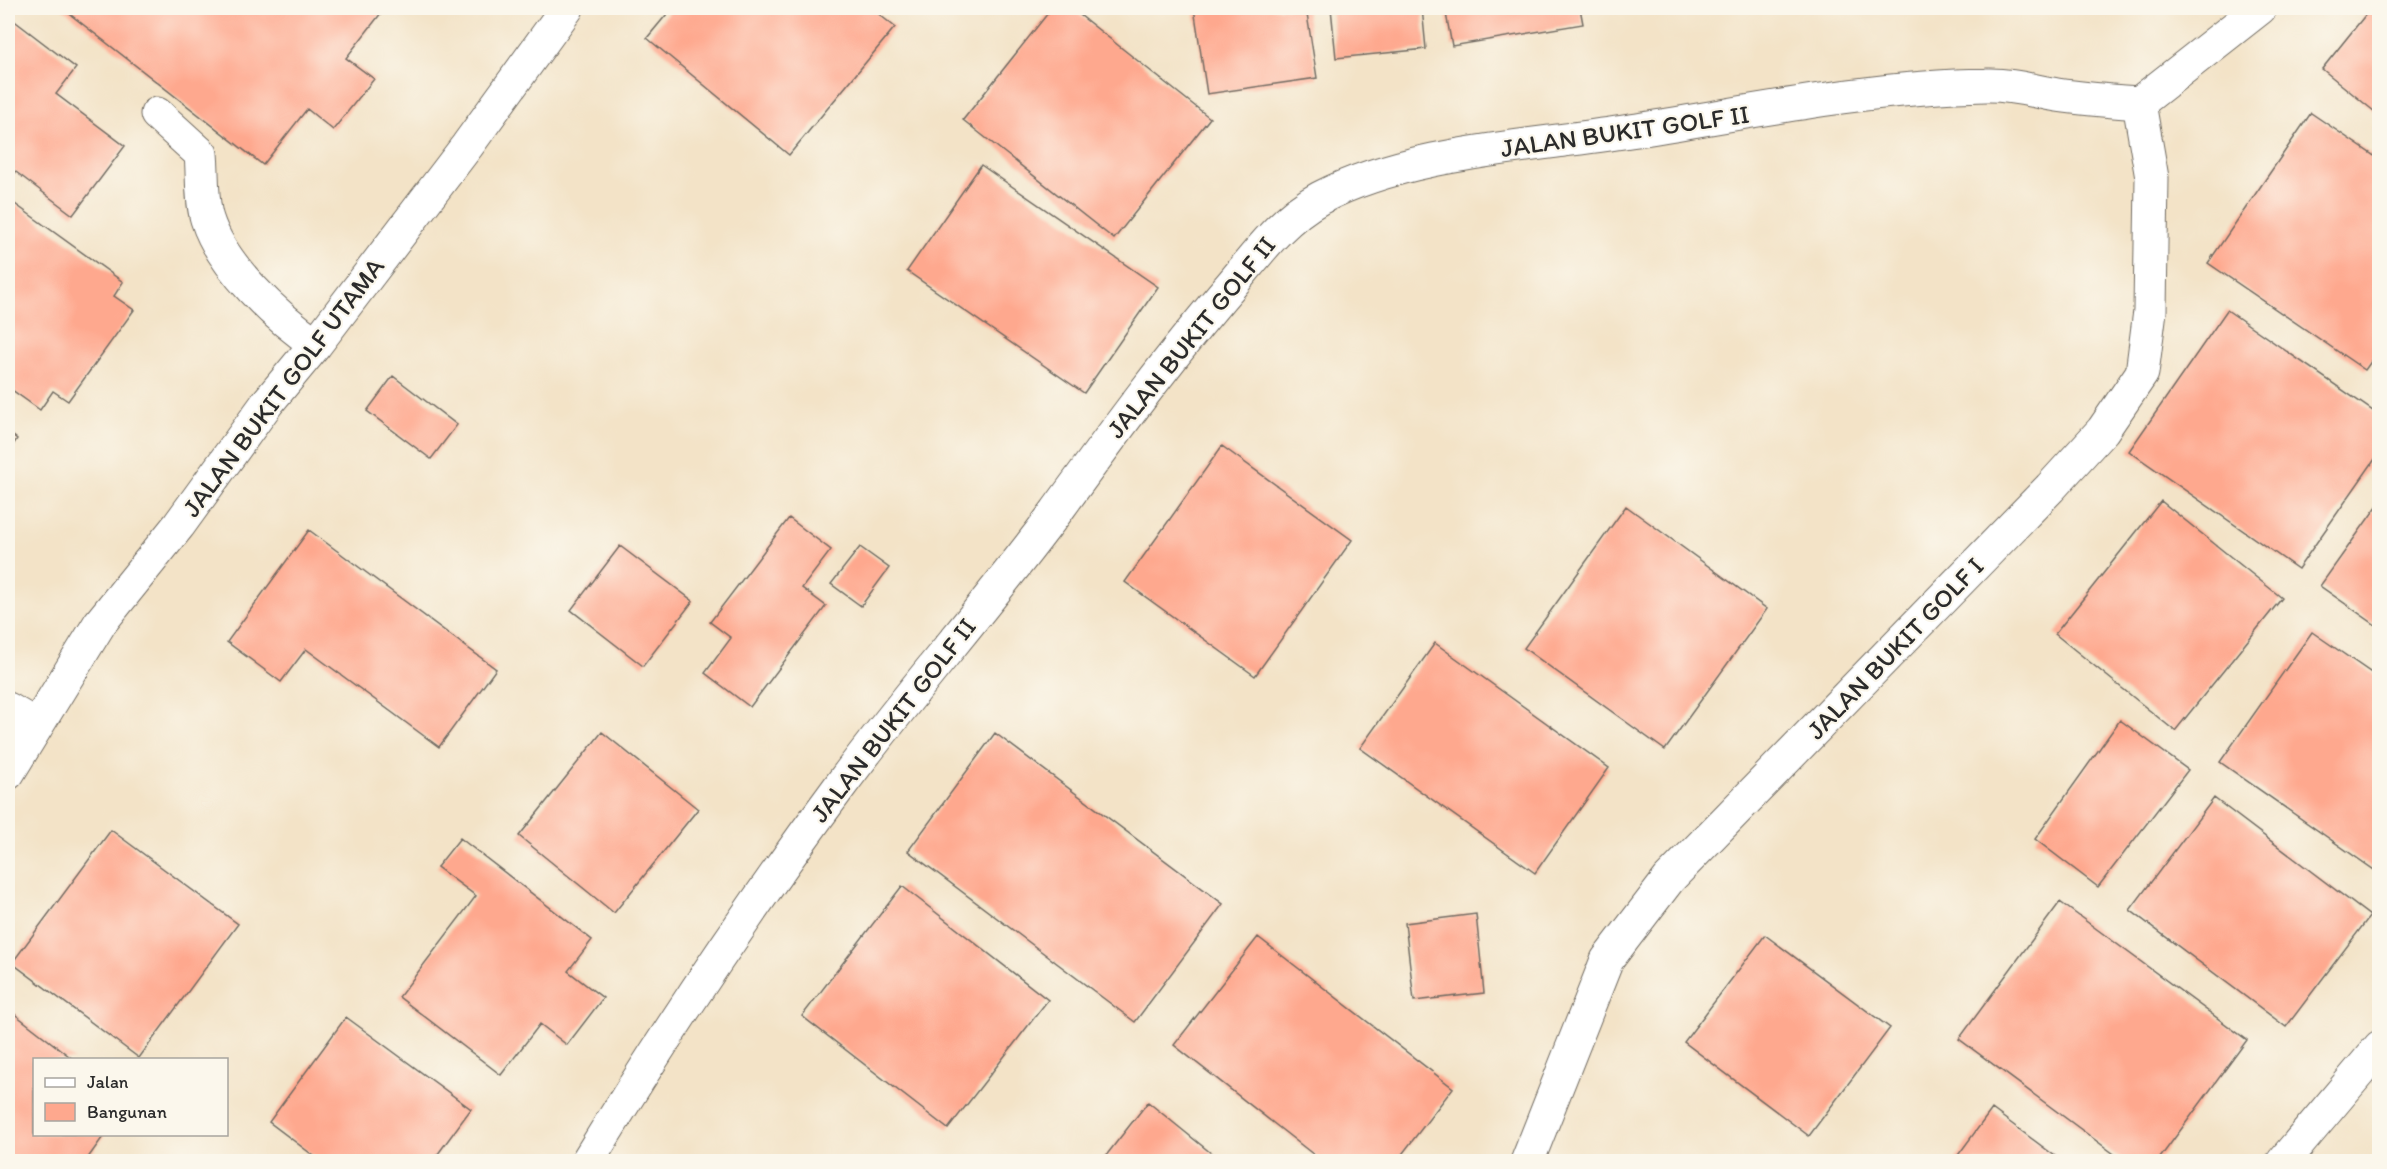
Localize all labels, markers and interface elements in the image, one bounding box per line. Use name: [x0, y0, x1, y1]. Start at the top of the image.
street label: JALAN BUKIT GOLF II: [1499, 98, 1751, 164]
street label: JALAN BUKIT GOLF II: [1100, 229, 1282, 445]
street label: JALAN BUKIT GOLF UTAMA: [175, 251, 391, 523]
street label: JALAN BUKIT GOLF I: [1800, 550, 1990, 746]
street label: JALAN BUKIT GOLF II: [803, 611, 983, 829]
legend: [33, 1058, 228, 1136]
text: Jalan: [87, 1071, 129, 1093]
text: Bangunan: [87, 1101, 167, 1123]

